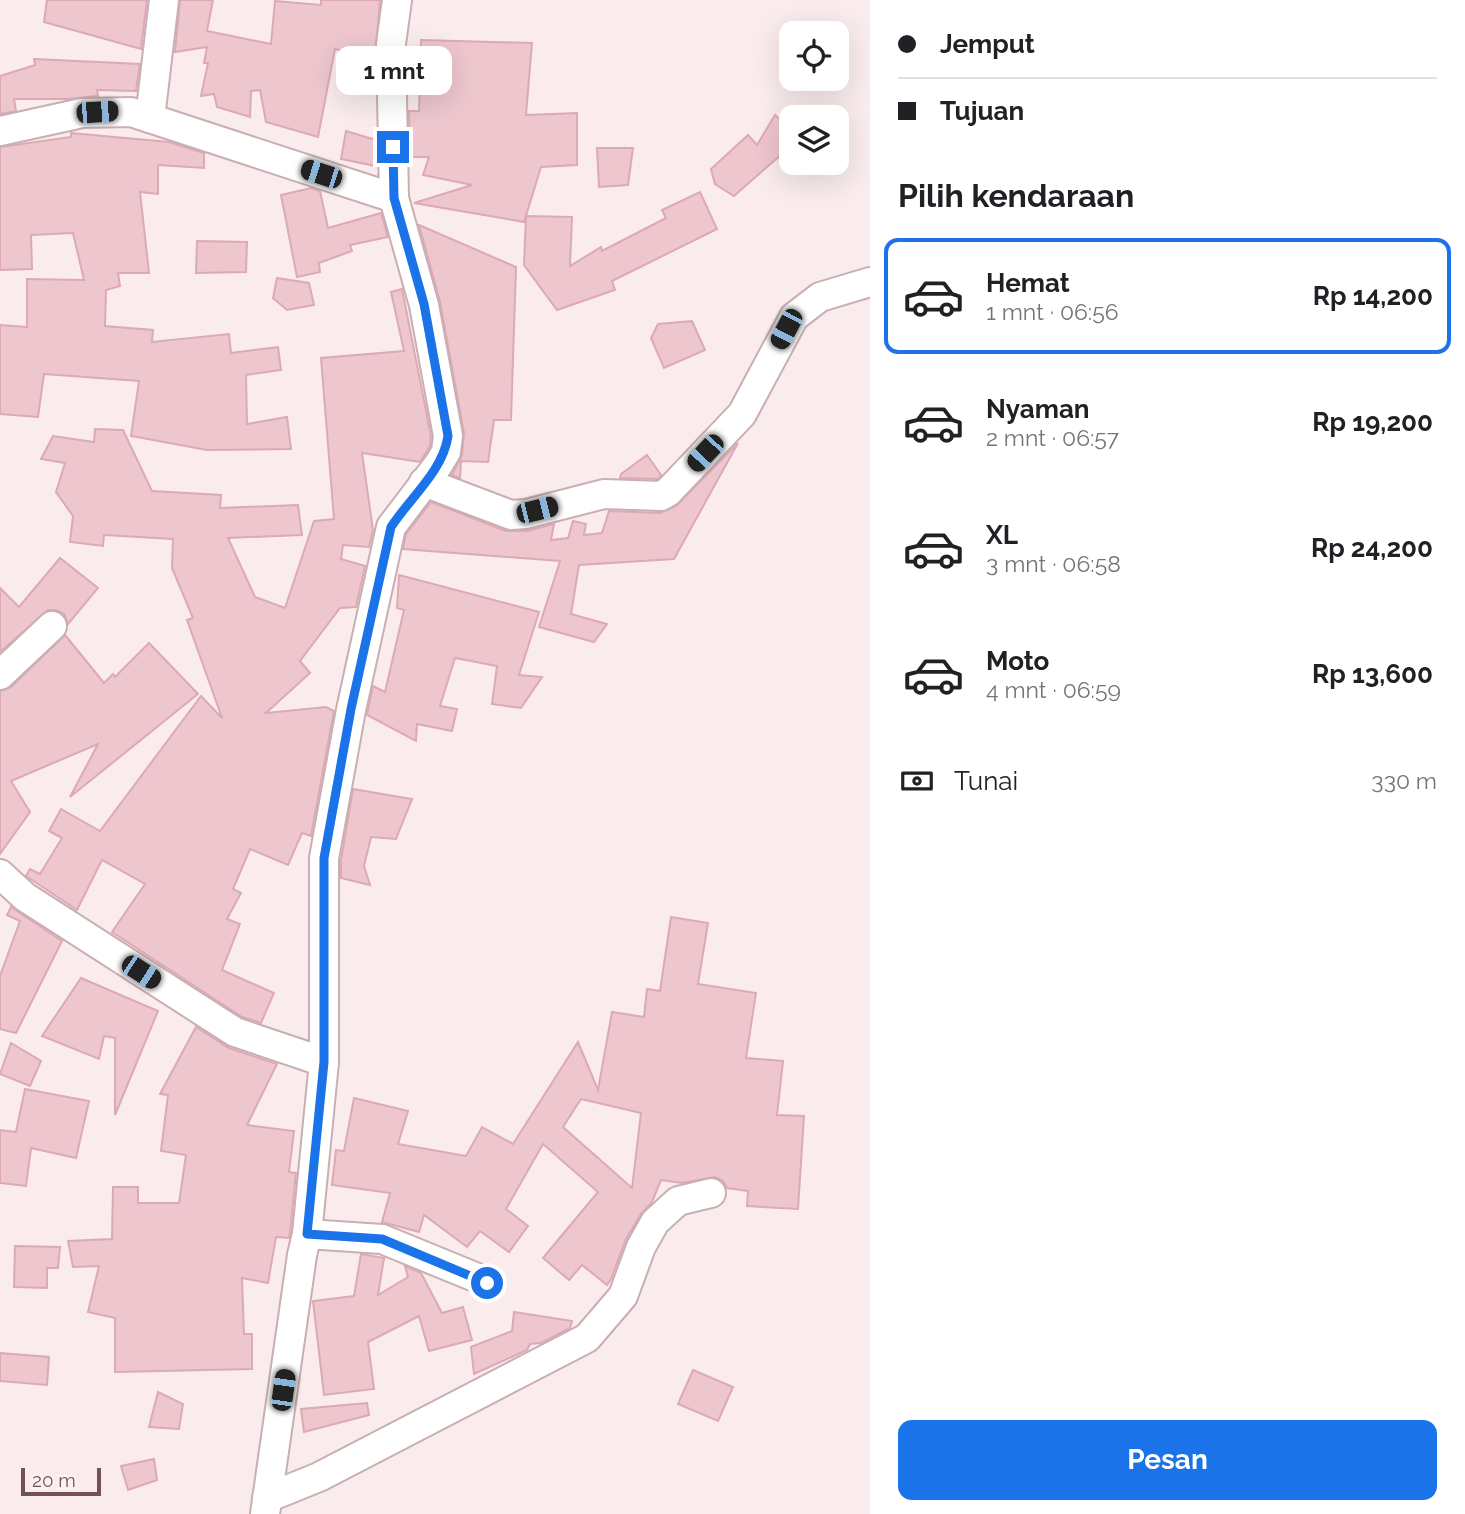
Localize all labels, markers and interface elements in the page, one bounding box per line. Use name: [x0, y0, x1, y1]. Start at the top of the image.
map controls: [779, 21, 849, 175]
button: locate: [779, 21, 849, 91]
text: Jemput: [940, 29, 1035, 59]
callout: 1 mnt: [335, 46, 451, 94]
text: 1 mnt: [364, 57, 424, 84]
text: Tujuan: [940, 96, 1024, 126]
car: [76, 100, 119, 124]
button: layers: [779, 105, 849, 175]
route end: [377, 131, 409, 163]
car: [298, 158, 345, 190]
text: Pilih kendaraan: [898, 177, 1134, 214]
icon: car: [902, 265, 965, 328]
text: Hemat: [986, 268, 1070, 298]
text: Rp 14,200: [1313, 281, 1433, 311]
text: 1 mnt · 06:56: [986, 298, 1119, 325]
car: [767, 306, 806, 352]
icon: car: [902, 391, 965, 454]
text: Nyaman: [986, 394, 1090, 424]
text: Rp 19,200: [1312, 407, 1433, 437]
text: 2 mnt · 06:57: [986, 424, 1119, 451]
car: [683, 430, 728, 476]
car: [515, 495, 560, 525]
icon: car: [902, 517, 965, 580]
text: XL: [986, 520, 1018, 550]
text: Rp 24,200: [1311, 533, 1433, 563]
text: 3 mnt · 06:58: [986, 550, 1121, 577]
icon: car: [902, 643, 965, 706]
text: Moto: [986, 646, 1049, 676]
text: Rp 13,600: [1312, 659, 1433, 689]
text: 4 mnt · 06:59: [986, 676, 1121, 703]
icon: cash: [898, 762, 936, 800]
text: Tunai: [954, 766, 1018, 796]
text: 330 m: [1371, 767, 1437, 794]
car: [118, 952, 165, 992]
route start: [471, 1267, 503, 1299]
car: [270, 1368, 297, 1412]
button: Pesan: [898, 1420, 1437, 1500]
scale bar: [21, 1465, 102, 1497]
text: 20 m: [32, 1469, 76, 1491]

